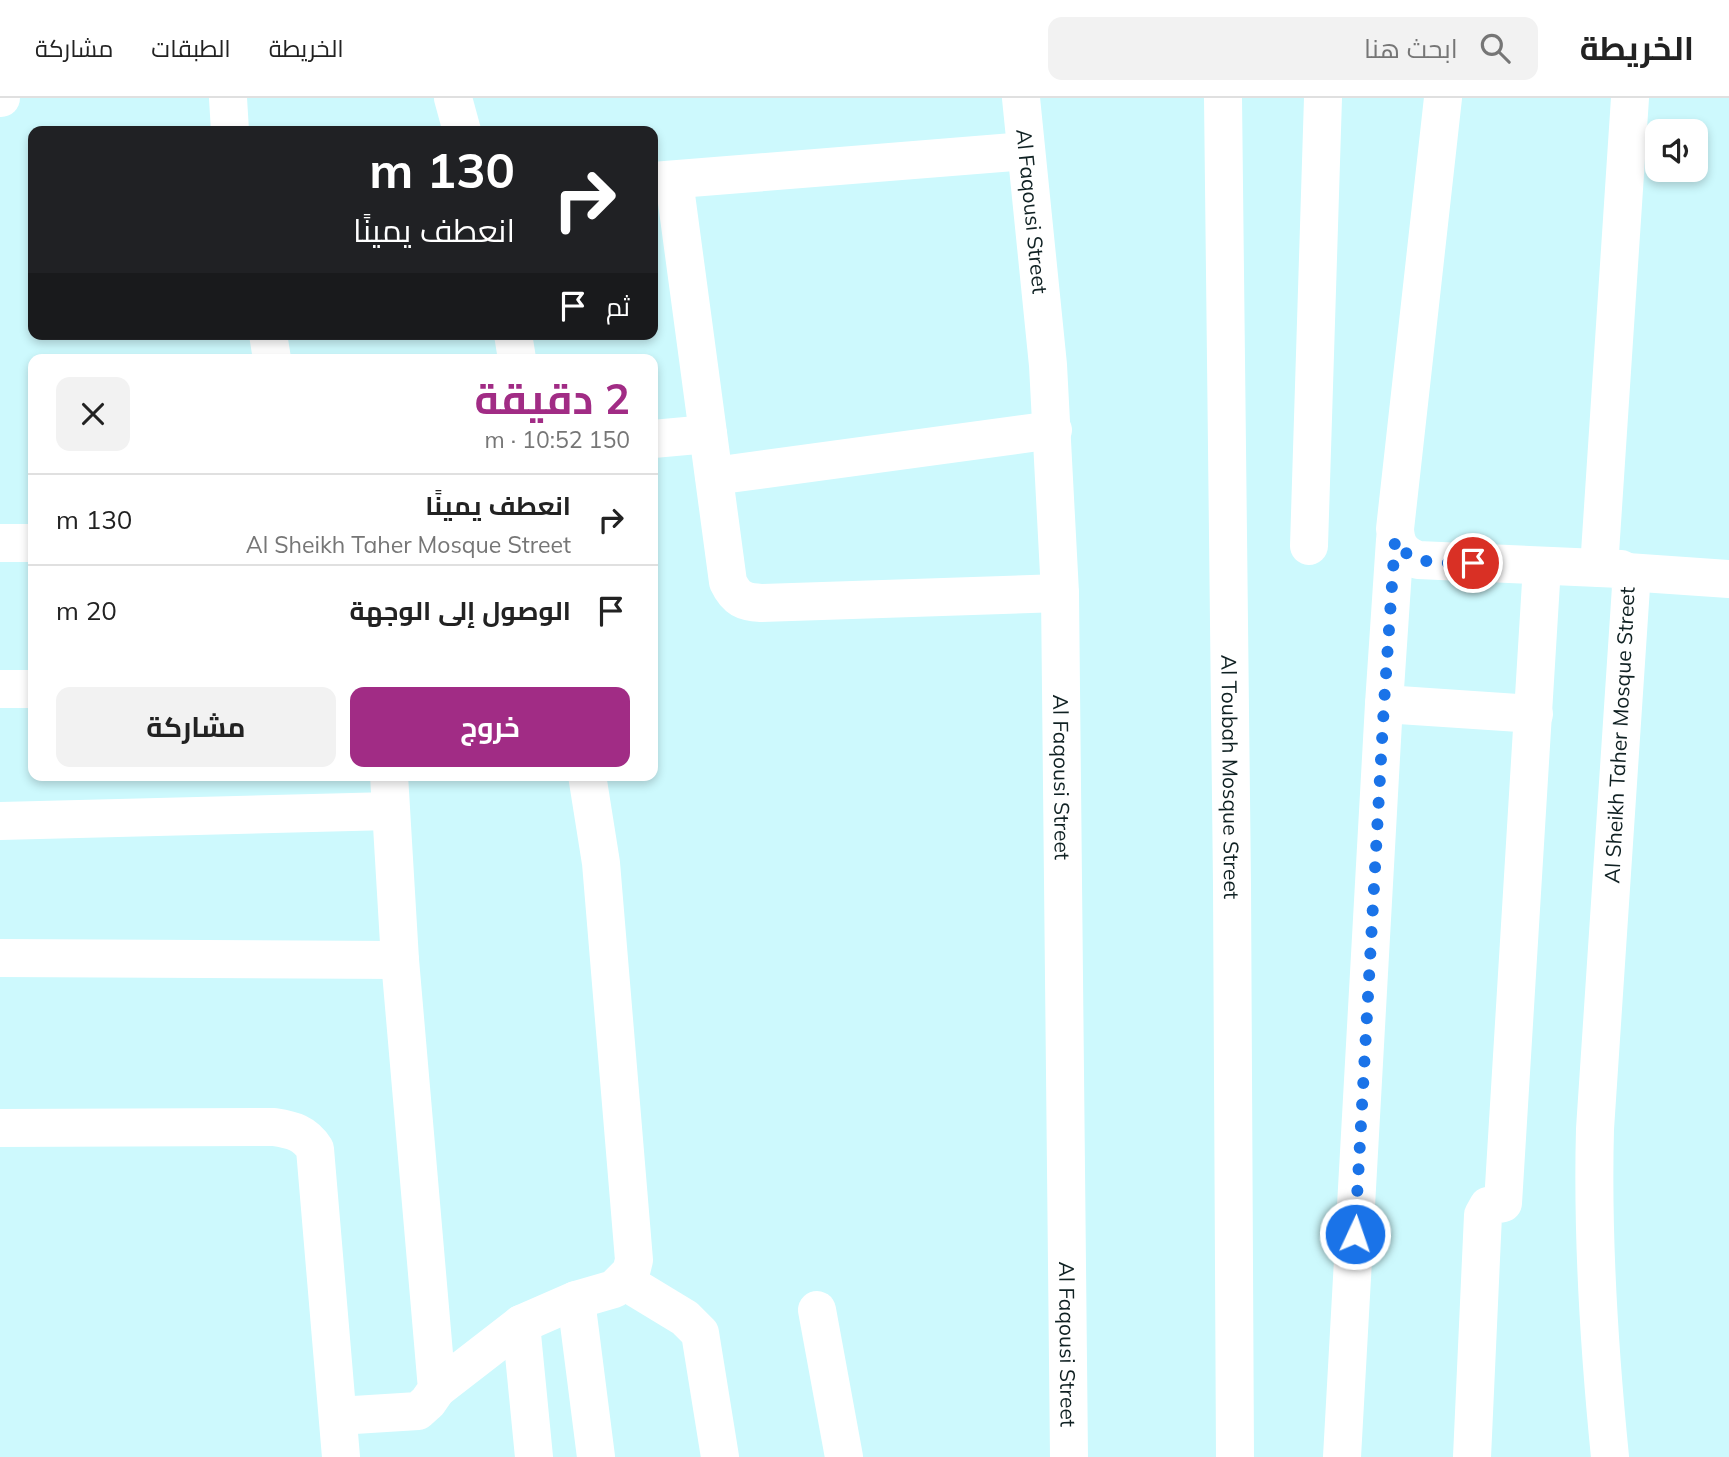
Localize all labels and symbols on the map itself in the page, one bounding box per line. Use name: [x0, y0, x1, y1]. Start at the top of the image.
street label: Al Faqousi Street: [1011, 128, 1054, 295]
pin: [1443, 533, 1503, 593]
street label: Al Sheikh Taher Mosque Street: [1598, 586, 1640, 884]
street label: Al Toubah Mosque Street: [1216, 655, 1245, 899]
street label: Al Faqousi Street: [1048, 694, 1076, 860]
position arrow: [1318, 1197, 1392, 1271]
street label: Al Faqousi Street: [1054, 1261, 1082, 1427]

